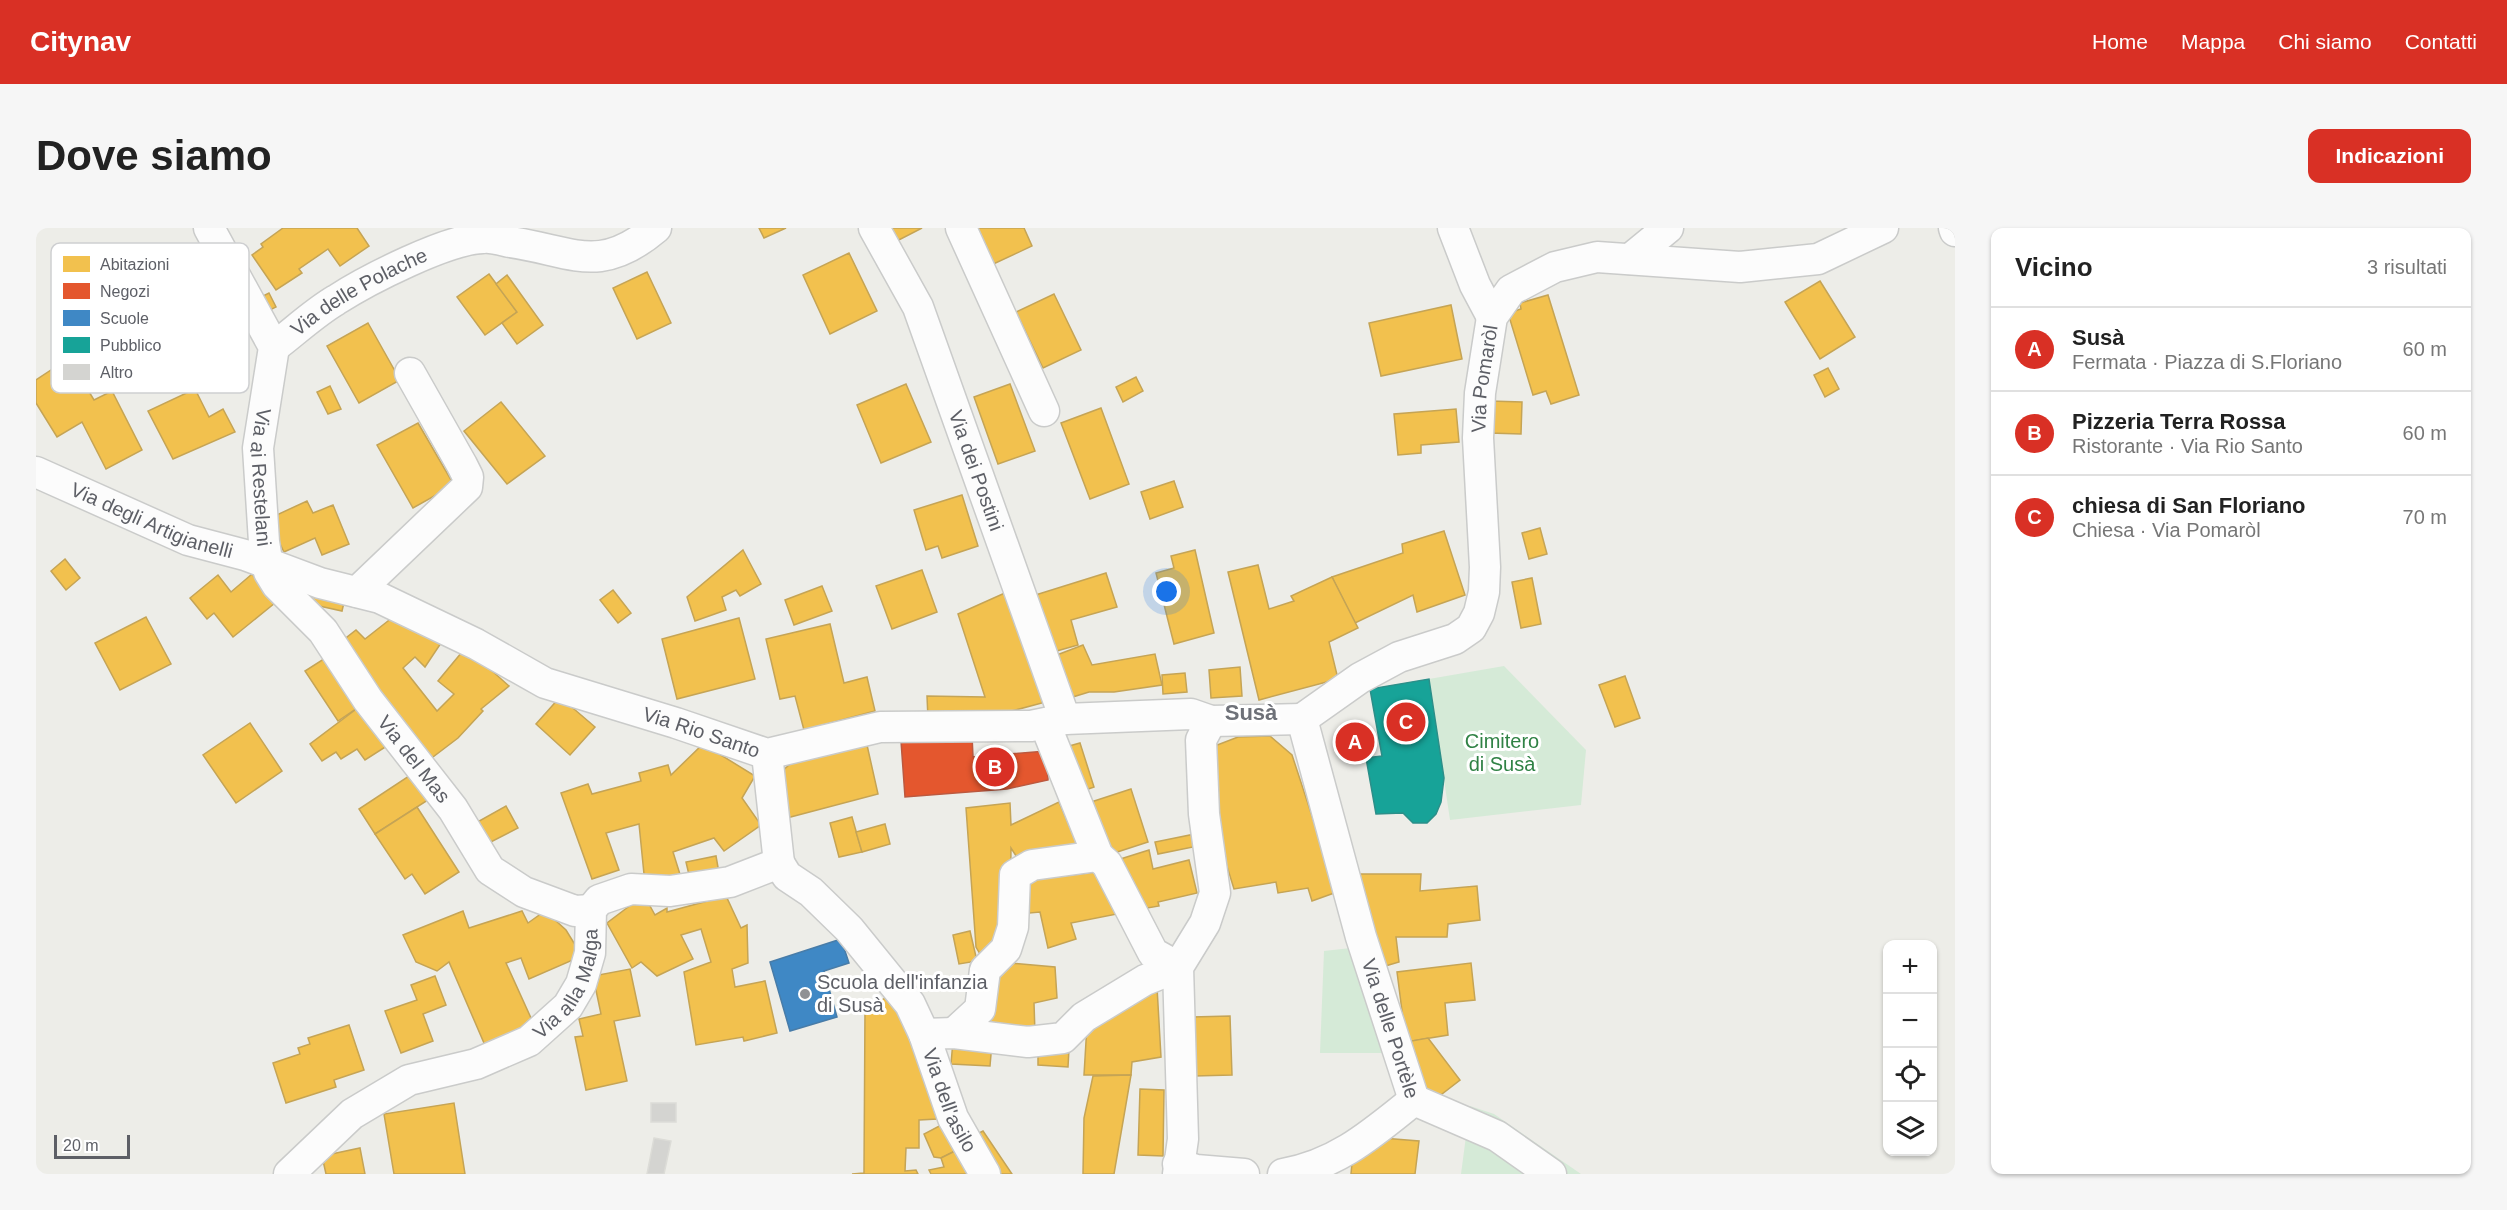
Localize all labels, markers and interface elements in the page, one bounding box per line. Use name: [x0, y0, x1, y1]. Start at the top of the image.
text: Citynav: [30, 26, 131, 57]
text: Home: [2092, 30, 2148, 53]
text: Mappa: [2181, 30, 2245, 53]
text: Chi siamo: [2278, 30, 2372, 53]
text: Contatti: [2405, 30, 2477, 53]
button: Indicazioni: [2308, 129, 2471, 183]
text: Dove siamo: [36, 132, 272, 179]
legend: [51, 243, 249, 393]
street label: Via delle Polache: [286, 244, 430, 340]
text: Vicino: [2015, 252, 2093, 282]
text: Abitazioni: [100, 256, 169, 273]
text: 3 risultati: [2367, 256, 2447, 278]
text: Negozi: [100, 283, 150, 300]
text: Scuole: [100, 310, 149, 327]
street label: Via Pomaròl: [1467, 323, 1502, 433]
text: Susà: [2072, 325, 2125, 350]
text: Pubblico: [100, 337, 161, 354]
text: A: [2027, 338, 2042, 360]
text: 60 m: [2403, 338, 2447, 360]
text: Fermata · Piazza di S.Floriano: [2072, 351, 2342, 373]
text: Altro: [100, 364, 133, 381]
street label: Via ai Restelani: [246, 407, 276, 548]
street label: Via dei Postini: [945, 407, 1008, 534]
text: Pizzeria Terra Rossa: [2072, 409, 2286, 434]
text: B: [2027, 422, 2042, 444]
text: 60 m: [2403, 422, 2447, 444]
text: Ristorante · Via Rio Santo: [2072, 435, 2303, 457]
street label: Via degli Artigianelli: [67, 478, 235, 562]
text: chiesa di San Floriano: [2072, 493, 2306, 518]
text: C: [2027, 506, 2042, 528]
text: 70 m: [2403, 506, 2447, 528]
text: Chiesa · Via Pomaròl: [2072, 519, 2261, 541]
your location: [1152, 577, 1181, 606]
district label: Susà: [1225, 700, 1278, 725]
pin: C: [1386, 700, 1426, 744]
street label: Via Rio Santo: [640, 703, 763, 762]
street label: Via del Mas: [373, 711, 455, 807]
pin: A: [1336, 720, 1374, 764]
park label: Cimitero di Susà: [1465, 730, 1539, 775]
pin: B: [976, 744, 1014, 790]
street label: Via alla Malga: [529, 927, 602, 1043]
map controls: [1883, 940, 1937, 1156]
button: +: [1883, 940, 1937, 994]
street label: Via delle Portèle: [1358, 956, 1424, 1101]
place label: Scuola dell'infanzia di Susà: [817, 971, 988, 1016]
marker: Scuola dell'infanzia di Susà: [798, 987, 812, 1001]
button: −: [1883, 994, 1937, 1048]
street label: Via dell'asilo: [919, 1045, 981, 1156]
button: locate: [1883, 1048, 1937, 1102]
button: layers: [1883, 1102, 1937, 1156]
scale bar: [54, 1132, 130, 1160]
text: 20 m: [63, 1137, 99, 1154]

